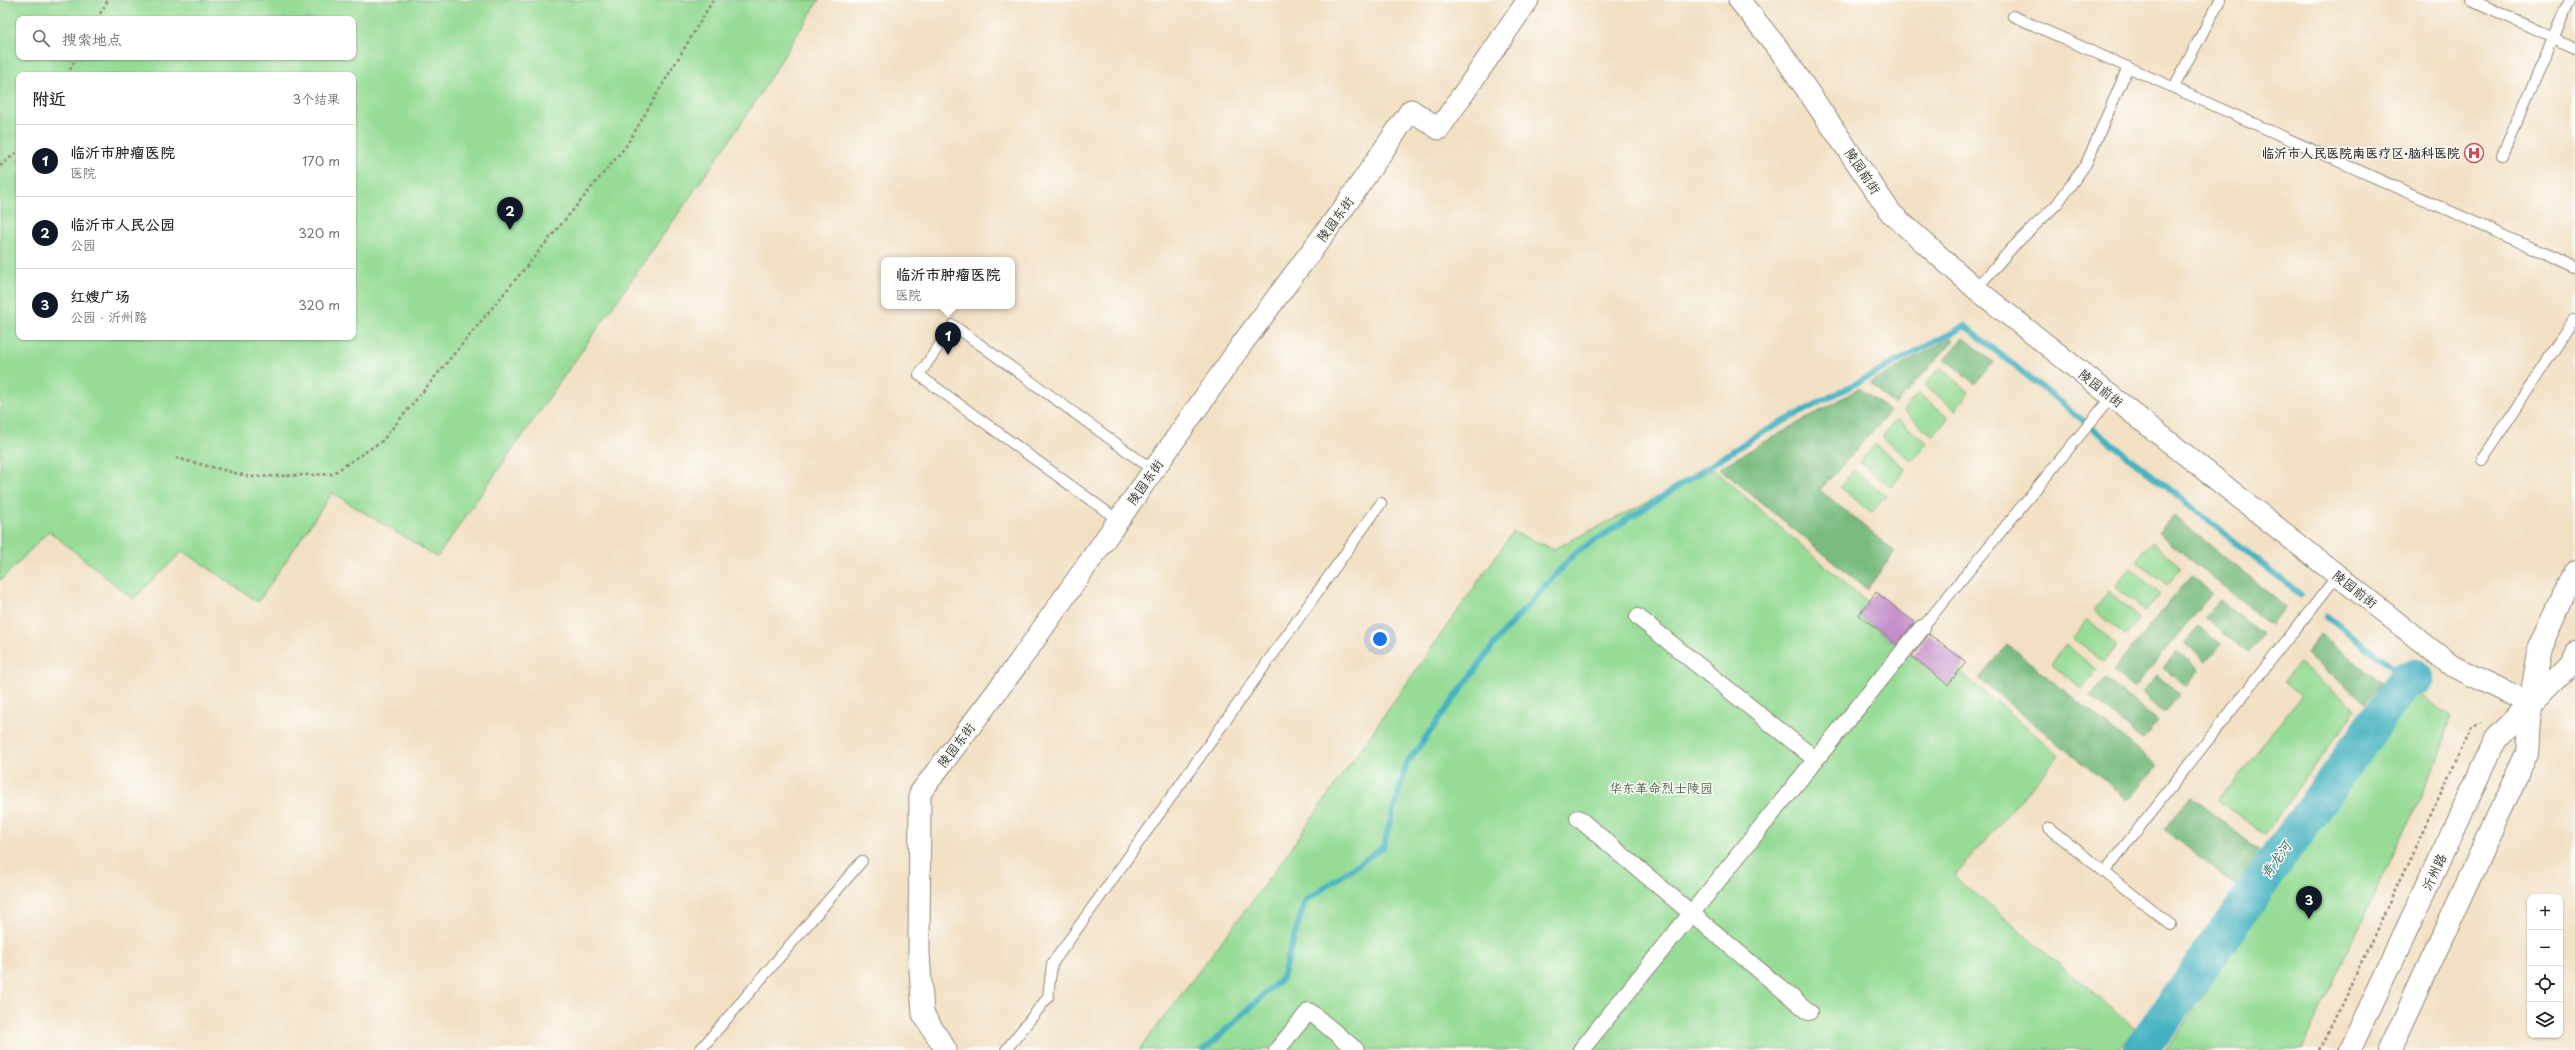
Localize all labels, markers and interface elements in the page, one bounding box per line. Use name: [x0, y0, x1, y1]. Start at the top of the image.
search box: [16, 16, 356, 60]
icon: search: [30, 27, 52, 49]
text: 搜索地点: [62, 27, 122, 50]
text: 附近: [32, 85, 66, 111]
text: 3个结果: [292, 89, 340, 108]
text: 临沂市肿瘤医院: [70, 140, 175, 163]
hospital icon: 临沂市人民医院南医疗区·脑科医院: [2463, 142, 2485, 164]
place label: 临沂市人民医院南医疗区·脑科医院: [2261, 143, 2460, 162]
street label: 陵园前街: [1841, 144, 1886, 198]
text: 1: [42, 151, 48, 170]
text: 170 m: [302, 151, 340, 170]
text: 医院: [70, 163, 96, 182]
street label: 陵园东街: [1312, 192, 1358, 245]
pin: 2: [497, 197, 523, 230]
text: 临沂市人民公园: [70, 212, 175, 235]
text: 2: [40, 223, 50, 242]
text: 320 m: [298, 223, 340, 242]
text: 公园: [70, 235, 96, 254]
popup: [881, 257, 1015, 309]
text: 临沂市肿瘤医院: [895, 262, 1001, 285]
text: 红嫂广场: [70, 284, 130, 307]
text: 医院: [895, 285, 922, 304]
text: 3: [41, 295, 49, 314]
text: 320 m: [298, 295, 340, 314]
text: 公园 · 沂州路: [70, 307, 147, 326]
pin: 1: [935, 322, 961, 355]
street label: 陵园前街: [2075, 364, 2128, 411]
street label: 陵园东街: [1122, 455, 1167, 508]
street label: 陵园前街: [2329, 565, 2382, 612]
your location: [1370, 629, 1390, 649]
street label: 陵园东街: [932, 718, 979, 771]
park label: 华东革命烈士陵园: [1609, 778, 1713, 797]
water label: 青龙河: [2255, 835, 2297, 883]
street label: 沂州路: [2417, 850, 2450, 893]
pin: 3: [2296, 886, 2322, 919]
map controls: [2527, 894, 2563, 1038]
button: +: [2527, 894, 2563, 930]
button: −: [2527, 930, 2563, 966]
button: locate: [2527, 966, 2563, 1002]
button: layers: [2527, 1002, 2563, 1038]

